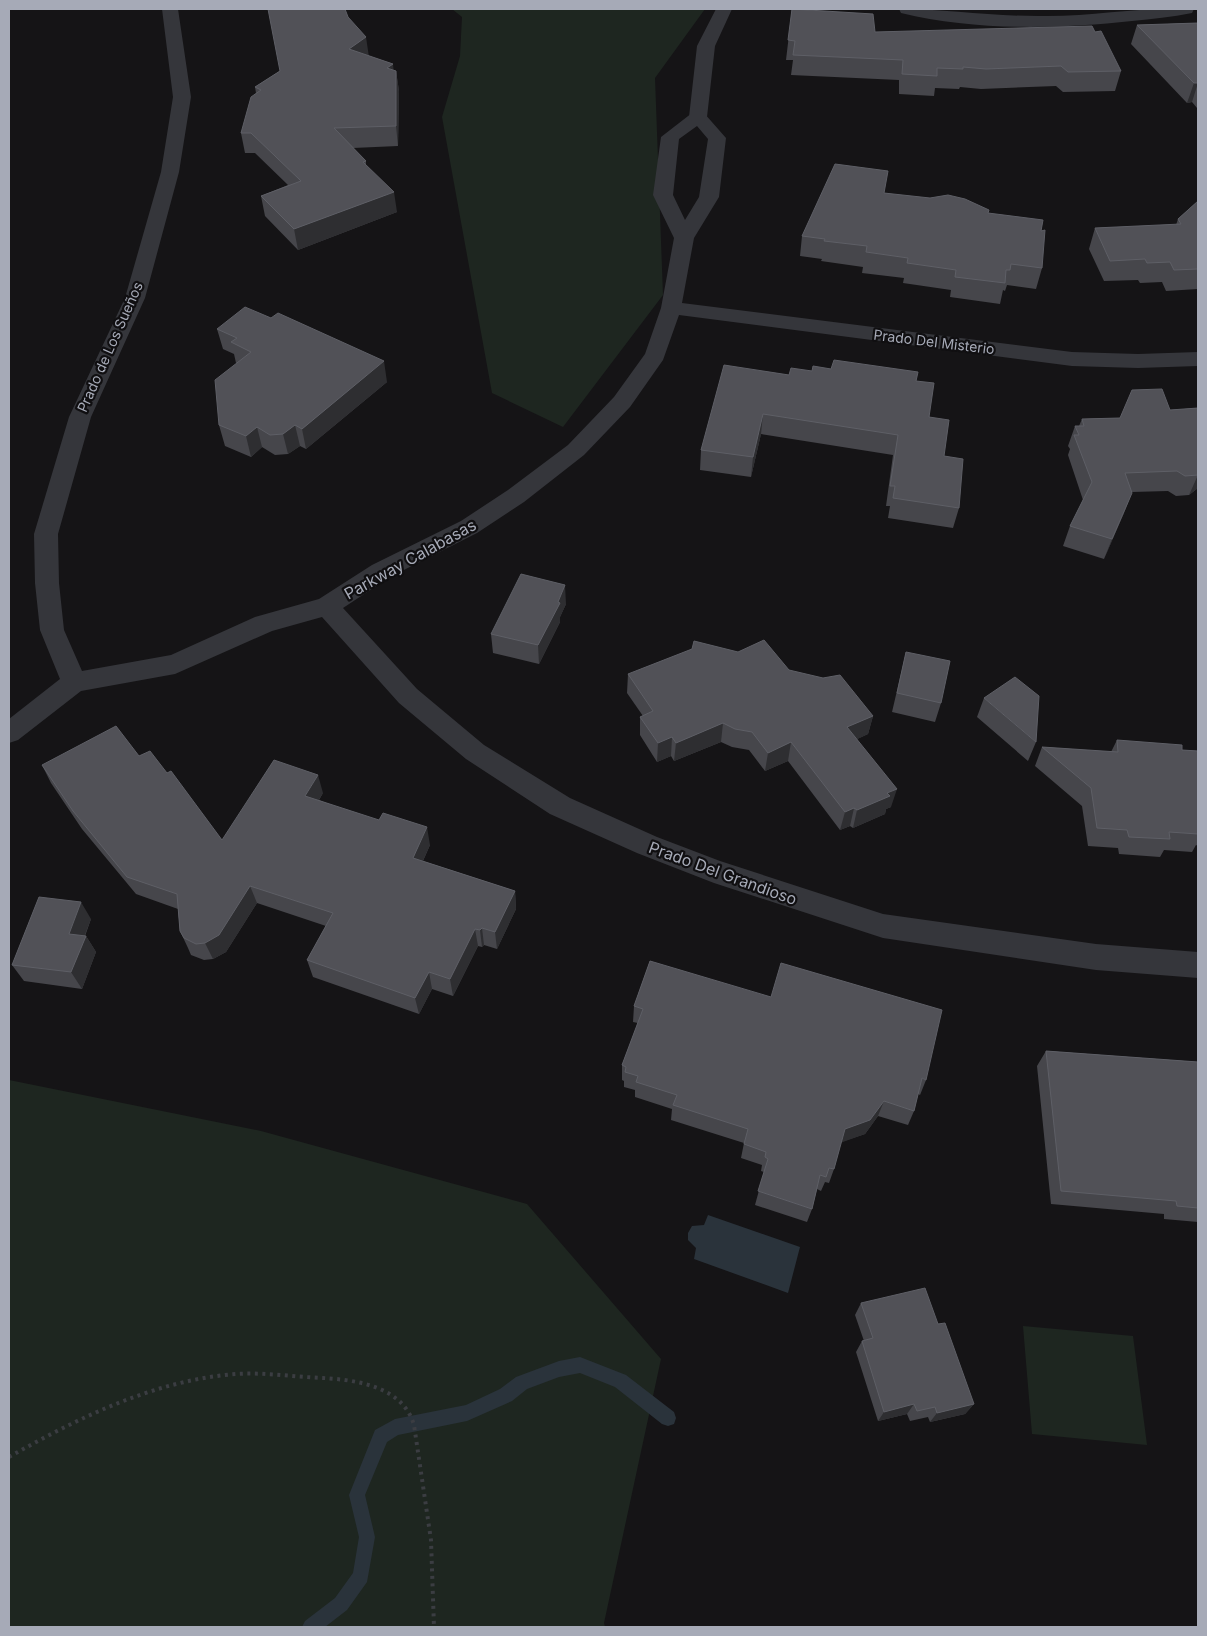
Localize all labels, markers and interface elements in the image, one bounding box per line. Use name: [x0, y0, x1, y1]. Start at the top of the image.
street label: Prado de Los Sueños: [73, 279, 146, 415]
street label: Prado Del Misterio: [873, 326, 996, 357]
street label: Parkway Calabasas: [340, 514, 480, 604]
street label: Prado Del Grandioso: [646, 837, 800, 909]

